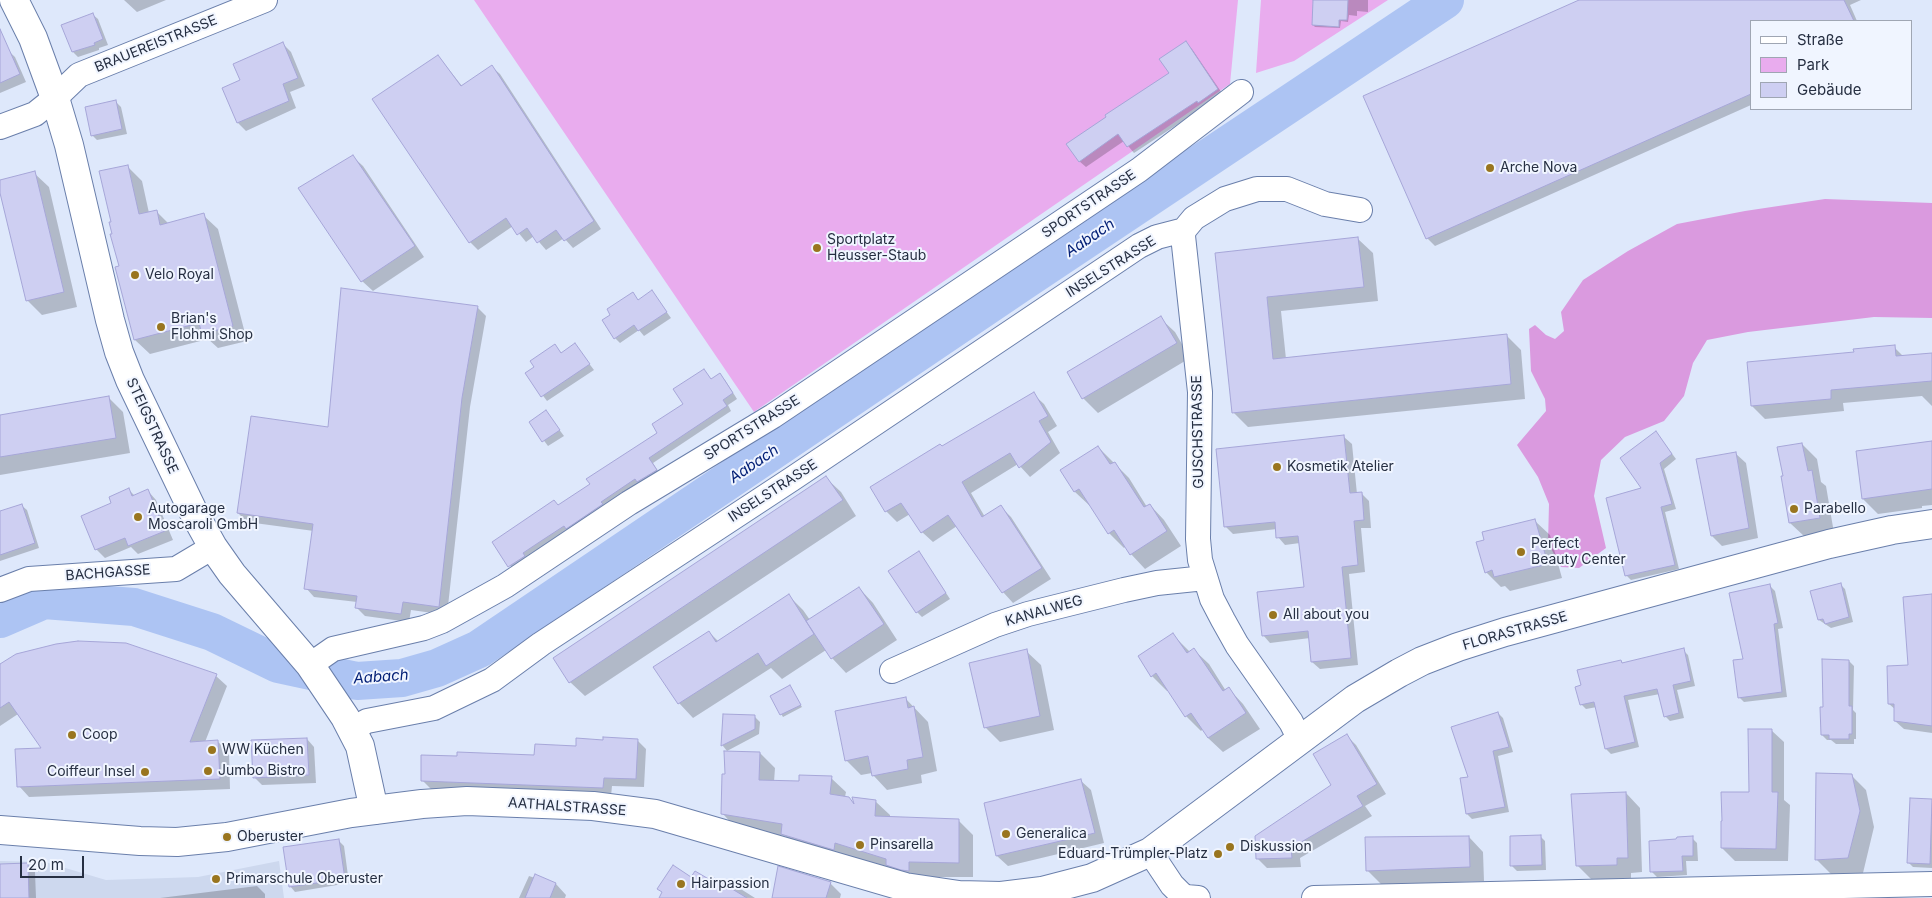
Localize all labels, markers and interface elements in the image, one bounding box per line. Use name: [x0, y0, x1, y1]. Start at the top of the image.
street label: BRAUEREISTRASSE: [92, 12, 220, 76]
legend: [1750, 20, 1912, 110]
text: Straße: [1797, 30, 1844, 49]
text: Park: [1797, 55, 1829, 74]
text: Gebäude: [1797, 80, 1862, 99]
place label: Arche Nova: [1500, 160, 1577, 176]
marker: Arche Nova: [1484, 162, 1496, 174]
street label: SPORTSTRASSE: [1039, 166, 1139, 242]
water label: Aabach: [1062, 215, 1118, 261]
place label: Sportplatz Heusser-Staub: [827, 232, 926, 264]
street label: INSELSTRASSE: [1063, 233, 1159, 301]
marker: Sportplatz Heusser-Staub: [811, 242, 823, 254]
place label: Velo Royal: [145, 267, 214, 283]
marker: Velo Royal: [129, 269, 141, 281]
place label: Brian's Flohmi Shop: [171, 311, 253, 344]
marker: Brian's Flohmi Shop: [155, 321, 167, 333]
street label: STEIGSTRASSE: [122, 375, 182, 477]
street label: GUSCHSTRASSE: [1189, 375, 1207, 489]
street label: SPORTSTRASSE: [701, 392, 803, 464]
water label: Aabach: [726, 441, 782, 487]
street label: INSELSTRASSE: [725, 456, 821, 526]
place label: Kosmetik Atelier: [1287, 459, 1394, 475]
marker: Kosmetik Atelier: [1271, 461, 1283, 473]
place label: Autogarage Moscaroli GmbH: [148, 501, 258, 534]
place label: Parabello: [1804, 501, 1866, 517]
marker: Parabello: [1788, 503, 1800, 515]
marker: Autogarage Moscaroli GmbH: [132, 511, 144, 523]
place label: Perfect Beauty Center: [1531, 536, 1626, 568]
marker: Perfect Beauty Center: [1515, 546, 1527, 558]
street label: BACHGASSE: [65, 562, 151, 584]
street label: KANALWEG: [1003, 592, 1085, 630]
place label: All about you: [1283, 607, 1369, 623]
street label: FLORASTRASSE: [1461, 608, 1569, 654]
marker: All about you: [1267, 609, 1279, 621]
water label: Aabach: [353, 666, 409, 688]
place label: Coop: [82, 727, 118, 743]
marker: Coop: [66, 729, 78, 741]
place label: WW Küchen: [222, 742, 304, 758]
marker: WW Küchen: [206, 744, 218, 756]
place label: Jumbo Bistro: [218, 763, 305, 779]
place label: Coiffeur Insel: [47, 764, 135, 780]
marker: Jumbo Bistro: [202, 765, 214, 777]
marker: Coiffeur Insel: [139, 766, 151, 778]
street label: AATHALSTRASSE: [507, 794, 627, 820]
place label: Generalica: [1016, 826, 1087, 842]
marker: Generalica: [1000, 828, 1012, 840]
place label: Oberuster: [237, 829, 303, 845]
marker: Oberuster: [221, 831, 233, 843]
place label: Pinsarella: [870, 837, 934, 853]
marker: Pinsarella: [854, 839, 866, 851]
place label: Diskussion: [1240, 839, 1312, 855]
marker: Diskussion: [1224, 841, 1236, 853]
scale bar: [22, 846, 86, 878]
place label: Eduard-Trümpler-Platz: [1058, 846, 1208, 862]
marker: Eduard-Trümpler-Platz: [1212, 848, 1224, 860]
text: 20 m: [28, 855, 64, 874]
place label: Primarschule Oberuster: [226, 871, 383, 887]
marker: Primarschule Oberuster: [210, 873, 222, 885]
place label: Hairpassion: [691, 876, 770, 892]
marker: Hairpassion: [675, 878, 687, 890]

